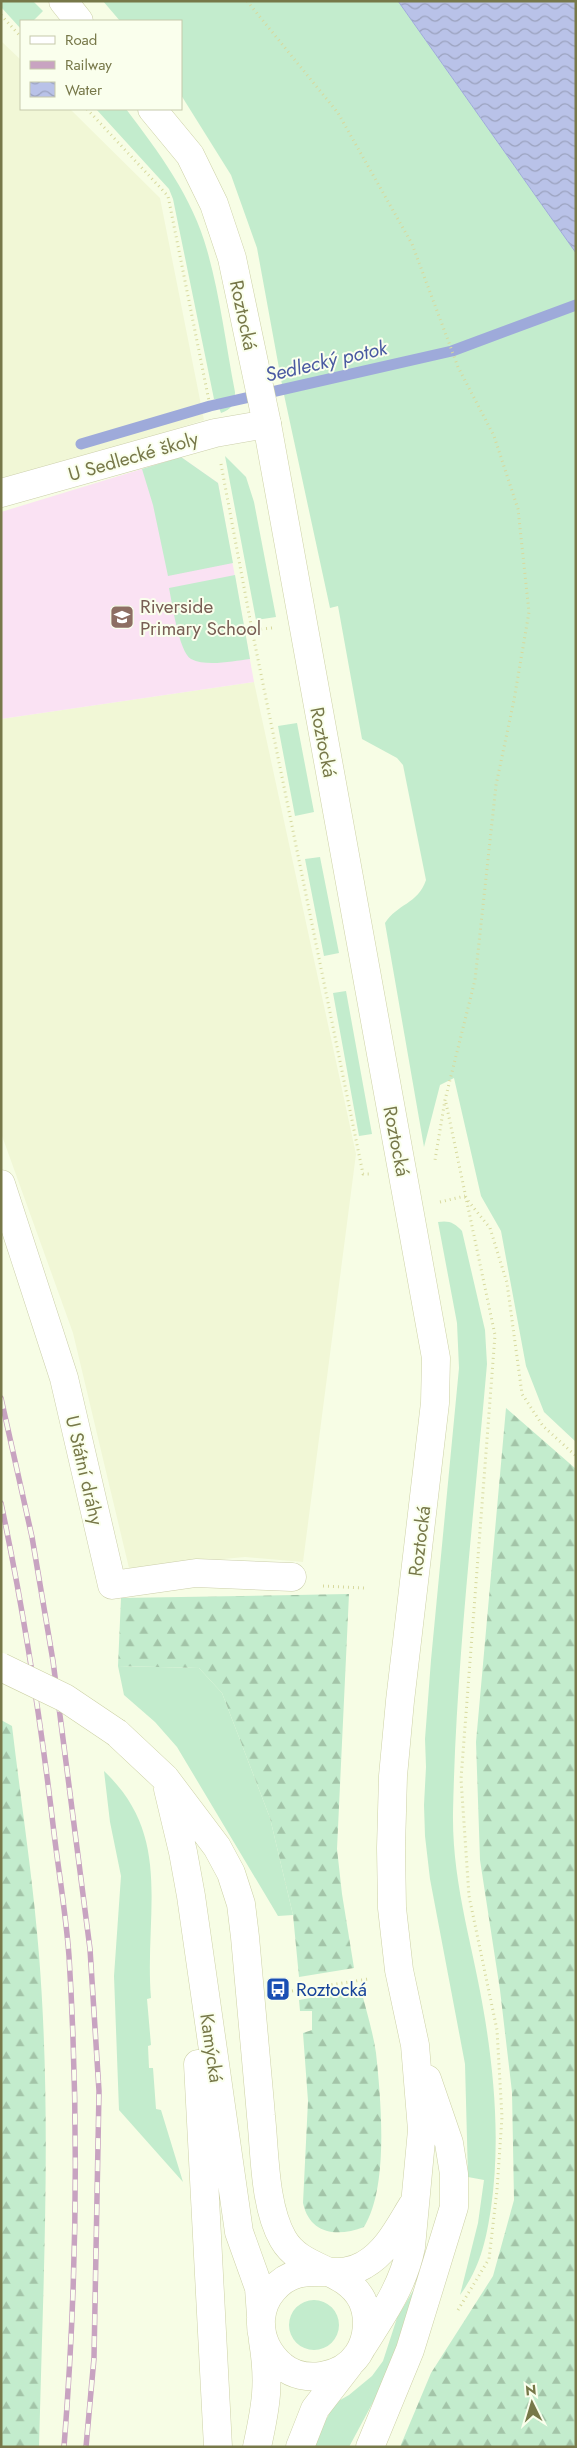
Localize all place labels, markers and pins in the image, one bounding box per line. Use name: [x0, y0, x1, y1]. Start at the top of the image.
place label: Riverside Primary School: [140, 593, 261, 642]
school or university icon: Riverside Primary School: [109, 604, 135, 630]
bus stop icon: Roztocká: [265, 1976, 291, 2002]
place label: Roztocká: [296, 1976, 367, 2003]

